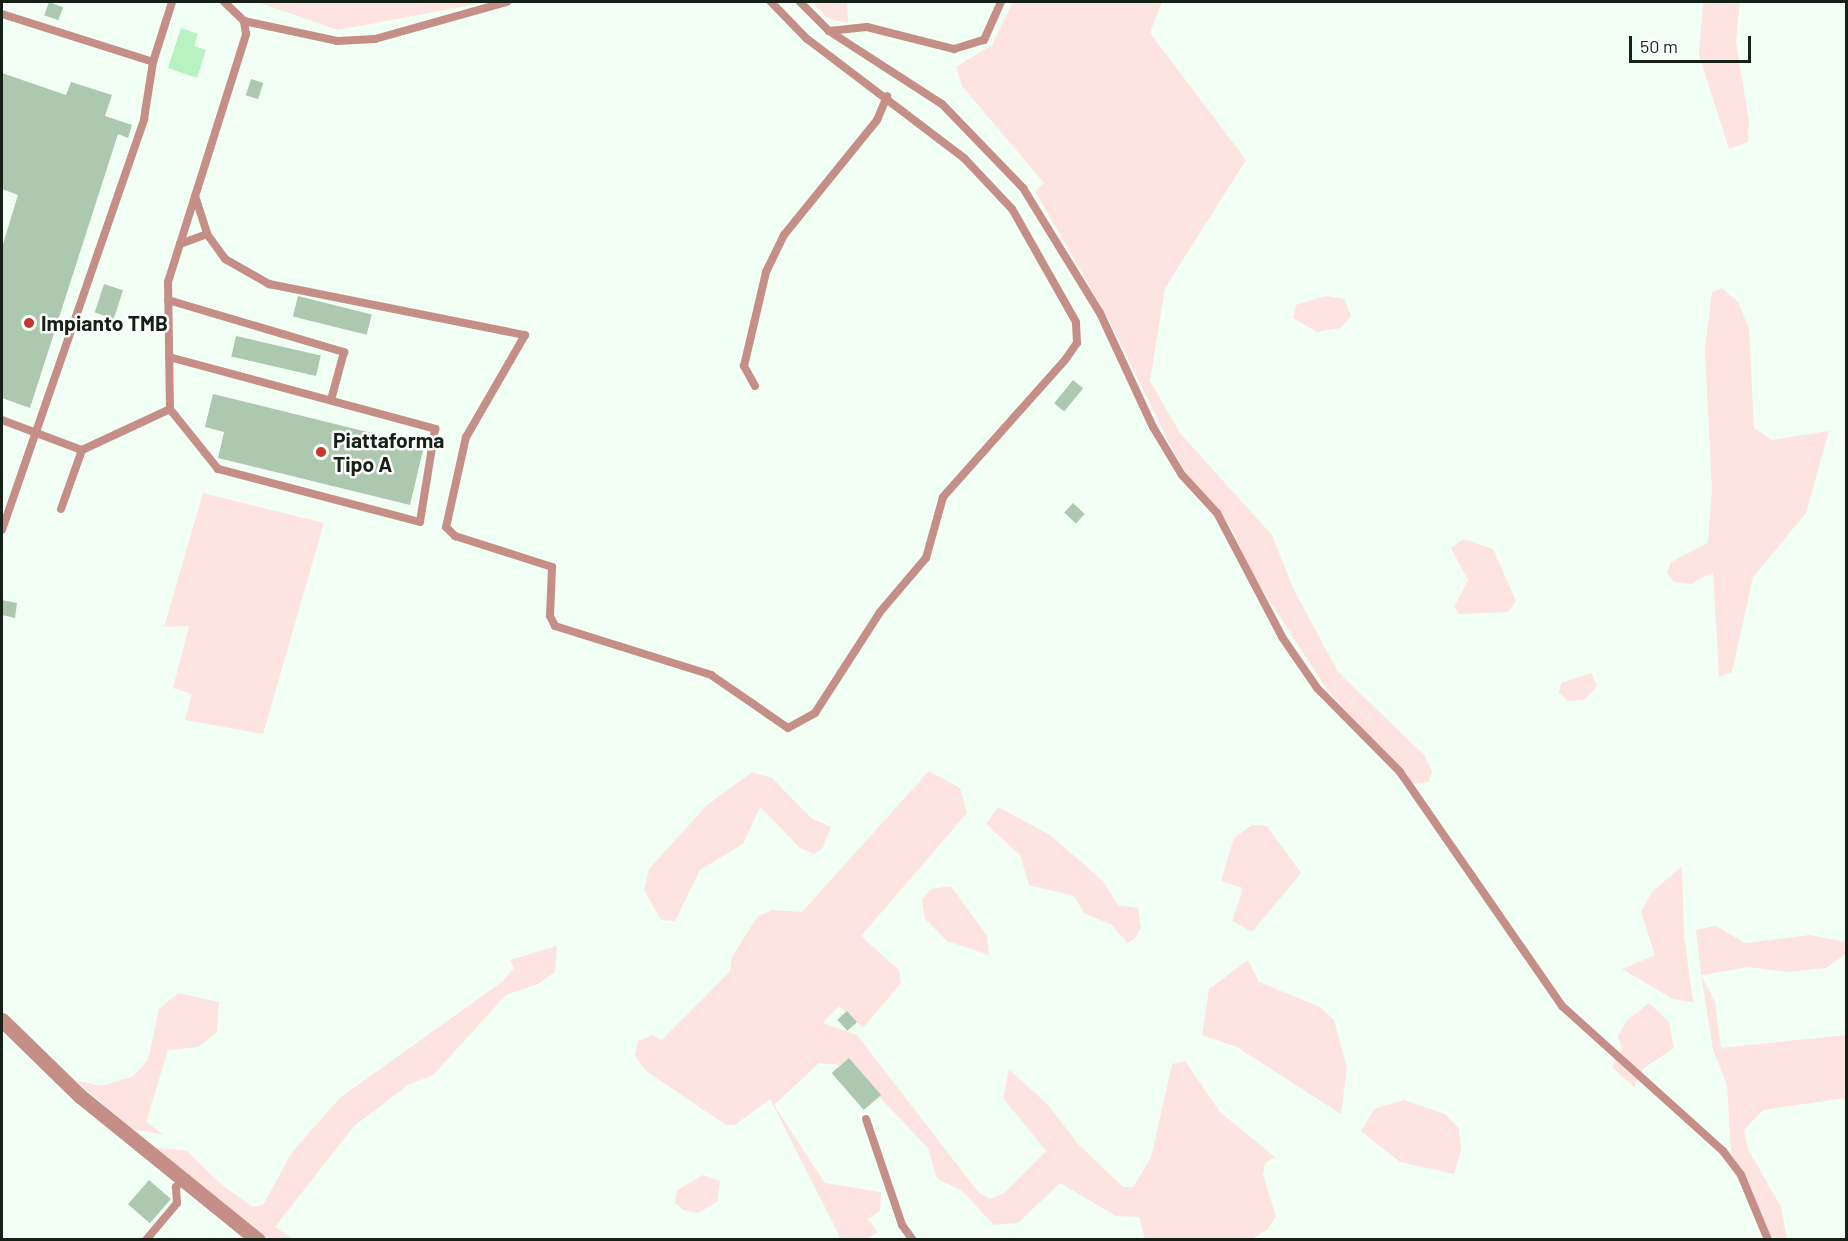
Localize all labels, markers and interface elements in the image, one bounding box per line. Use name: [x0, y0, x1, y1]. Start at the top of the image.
scale bar: [1632, 24, 1754, 62]
text: 50 m: [1640, 35, 1678, 57]
place label: Impianto TMB: [41, 310, 168, 336]
marker: Impianto TMB: [22, 316, 36, 330]
place label: Piattaforma Tipo A: [333, 427, 444, 477]
marker: Piattaforma Tipo A: [314, 445, 328, 459]

